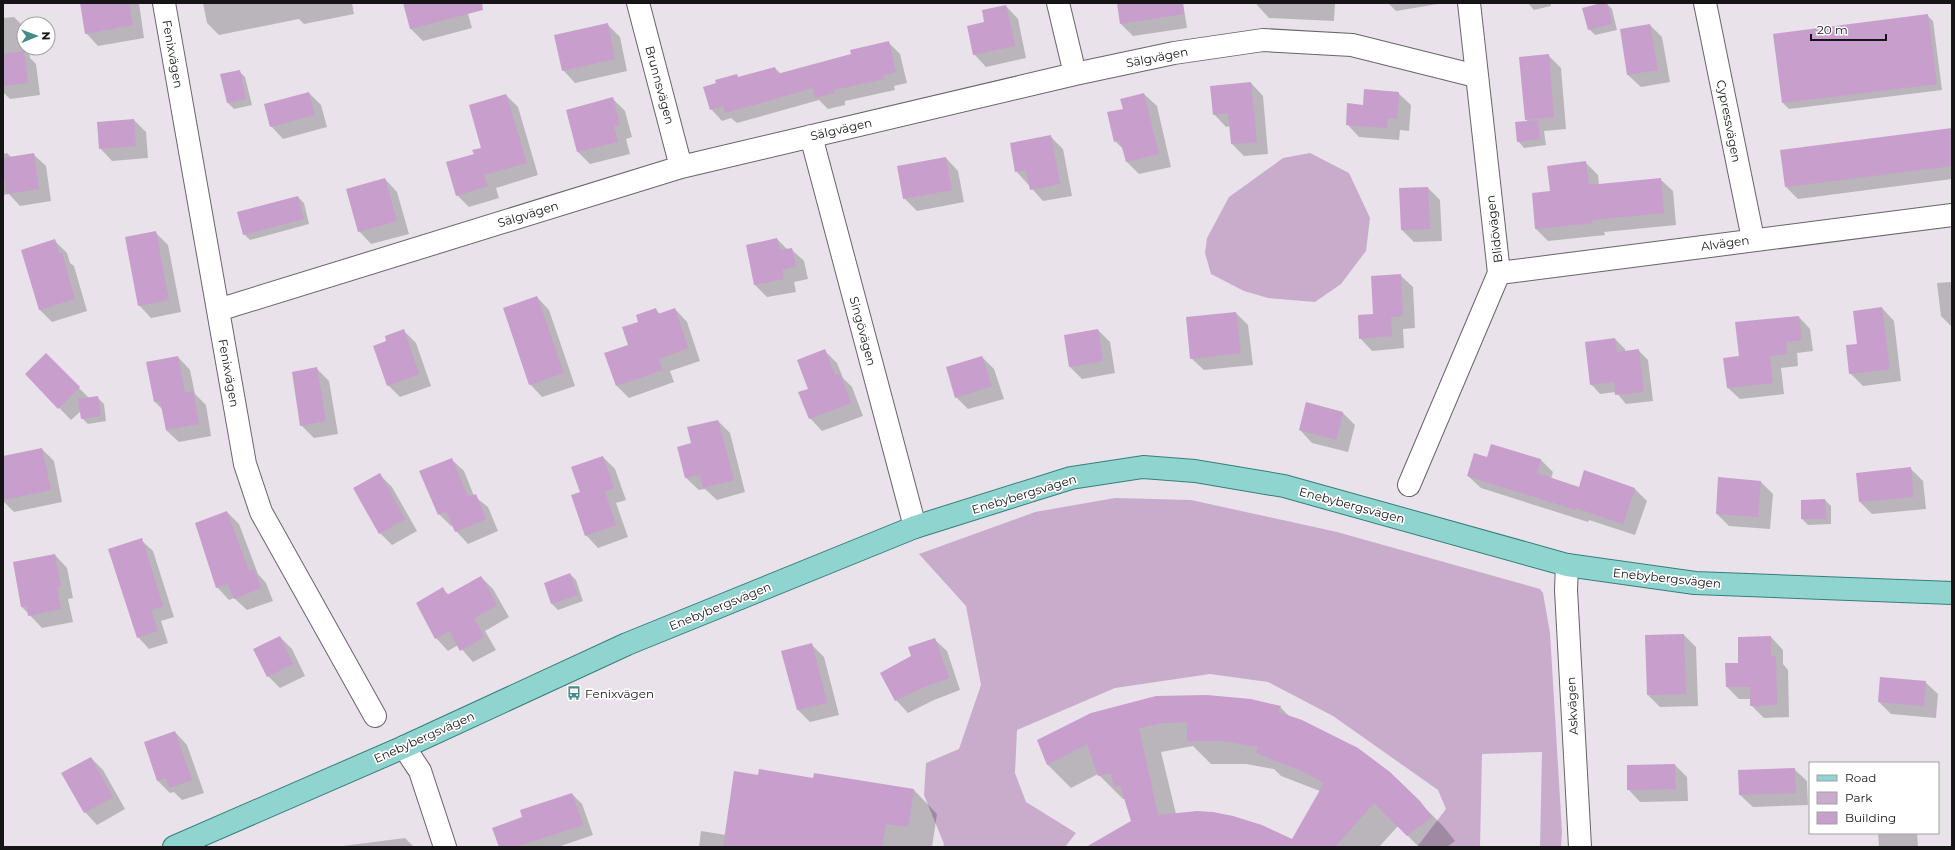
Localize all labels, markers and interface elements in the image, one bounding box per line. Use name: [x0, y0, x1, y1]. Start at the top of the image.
north arrow: [16, 16, 56, 56]
scale bar: [1811, 16, 1886, 42]
street label: Fenixvägen: [160, 19, 186, 89]
text: 20 m: [1817, 22, 1848, 37]
text: N: [39, 31, 53, 40]
street label: Brunnsvägen: [642, 44, 678, 126]
street label: Sälgvägen: [1125, 44, 1189, 70]
street label: Cypressvägen: [1714, 79, 1744, 163]
street label: Sälgvägen: [809, 115, 873, 143]
street label: Blidövägen: [1482, 194, 1506, 264]
street label: Sälgvägen: [496, 198, 560, 230]
street label: Alvägen: [1700, 232, 1750, 254]
street label: Singövägen: [847, 295, 879, 367]
street label: Fenixvägen: [216, 338, 242, 408]
street label: Enebybergsvägen: [970, 471, 1078, 517]
street label: Enebybergsvägen: [1298, 484, 1406, 526]
street label: Enebybergsvägen: [1612, 565, 1722, 591]
street label: Enebybergsvägen: [667, 579, 773, 633]
street label: Askvägen: [1563, 677, 1581, 735]
bus stop icon: Fenixvägen: [566, 685, 582, 701]
place label: Fenixvägen: [585, 686, 654, 701]
street label: Enebybergsvägen: [371, 708, 477, 766]
legend: [1809, 762, 1939, 834]
text: Road: [1845, 770, 1876, 785]
text: Park: [1845, 790, 1873, 805]
text: Building: [1845, 810, 1896, 825]

